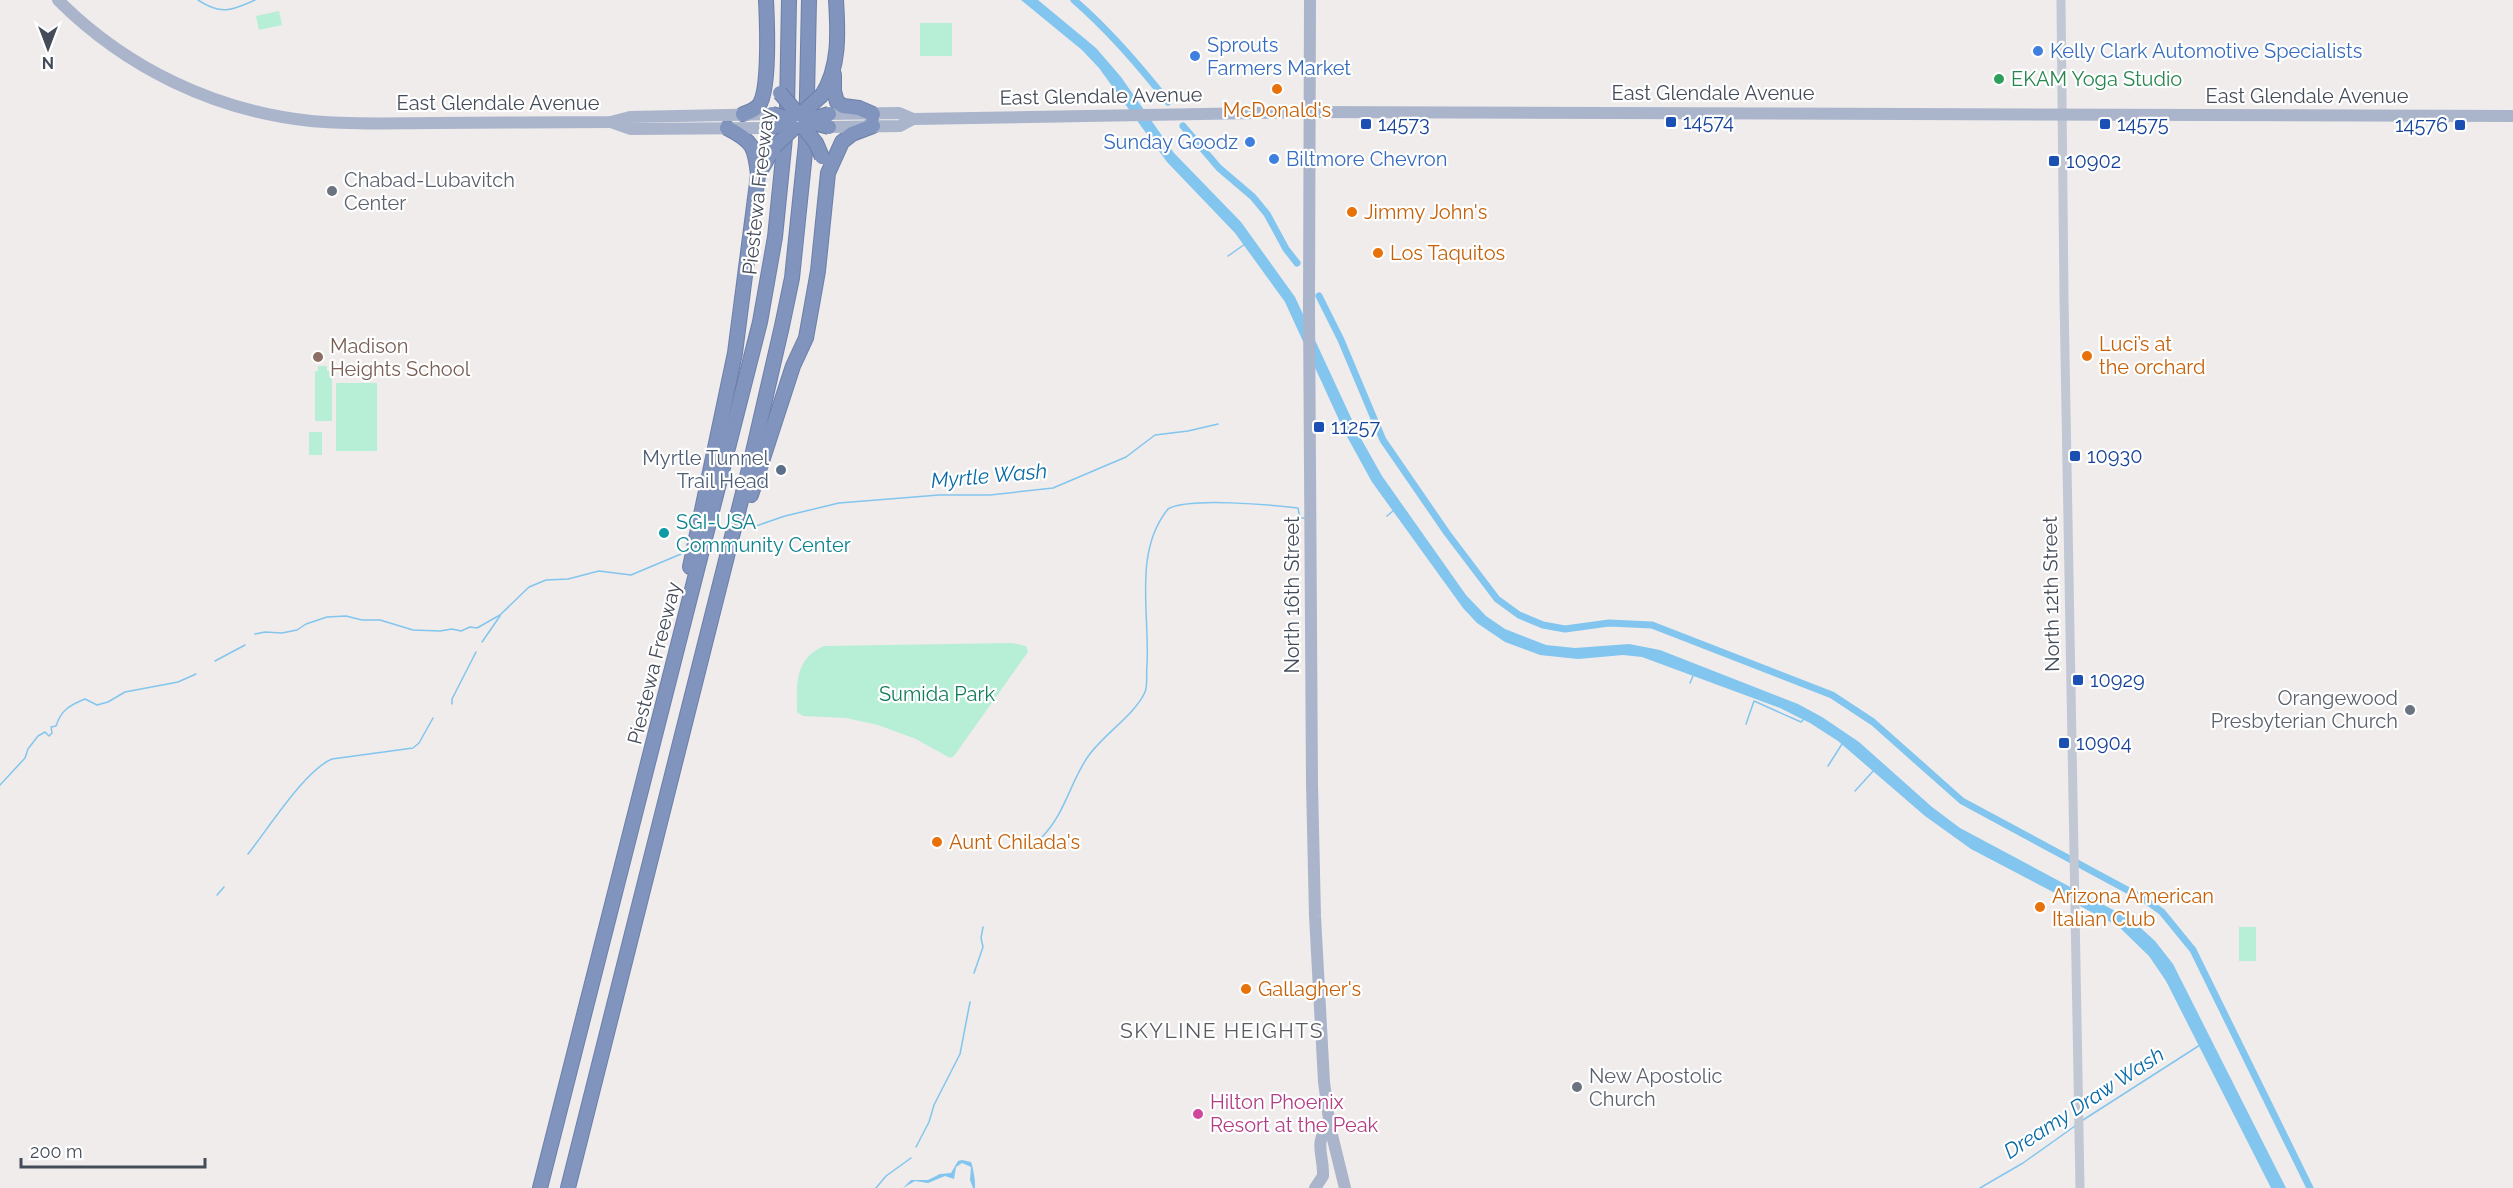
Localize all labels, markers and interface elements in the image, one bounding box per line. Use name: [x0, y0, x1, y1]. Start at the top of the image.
north arrow: [18, 18, 78, 78]
place label: Sprouts Farmers Market: [1207, 33, 1351, 80]
place label: Kelly Clark Automotive Specialists: [2050, 39, 2362, 63]
marker: Kelly Clark Automotive Specialists: [2031, 44, 2045, 58]
marker: Sprouts Farmers Market: [1188, 49, 1202, 63]
text: N: [42, 53, 54, 72]
place label: EKAM Yoga Studio: [2011, 67, 2182, 91]
marker: EKAM Yoga Studio: [1992, 72, 2006, 86]
street label: East Glendale Avenue: [1612, 81, 1815, 105]
street label: East Glendale Avenue: [999, 82, 1203, 110]
marker: McDonald's: [1270, 82, 1284, 96]
street label: East Glendale Avenue: [2206, 84, 2409, 108]
street label: East Glendale Avenue: [397, 91, 600, 115]
place label: McDonald's: [1223, 98, 1331, 122]
street label: Piestewa Freeway: [737, 108, 779, 276]
place label: 14574: [1683, 110, 1734, 134]
place label: 14573: [1378, 112, 1430, 136]
place label: 14575: [2117, 112, 2169, 136]
place label: 14576: [2395, 113, 2448, 137]
marker: 14574: [1664, 115, 1678, 129]
marker: 14573: [1359, 117, 1373, 131]
marker: 14575: [2098, 117, 2112, 131]
marker: 14576: [2453, 118, 2467, 132]
place label: Sunday Goodz: [1103, 130, 1238, 154]
marker: Sunday Goodz: [1243, 135, 1257, 149]
place label: Biltmore Chevron: [1286, 147, 1447, 171]
place label: 10902: [2066, 149, 2121, 173]
marker: Biltmore Chevron: [1267, 152, 1281, 166]
marker: 10902: [2047, 154, 2061, 168]
place label: Chabad-Lubavitch Center: [344, 168, 515, 215]
marker: Chabad-Lubavitch Center: [325, 184, 339, 198]
place label: Jimmy John's: [1364, 200, 1487, 224]
marker: Jimmy John's: [1345, 205, 1359, 219]
place label: Los Taquitos: [1390, 241, 1505, 265]
marker: Los Taquitos: [1371, 246, 1385, 260]
place label: Luci’s at the orchard: [2099, 332, 2206, 379]
place label: Madison Heights School: [330, 334, 471, 381]
marker: Luci’s at the orchard: [2080, 349, 2094, 363]
marker: Madison Heights School: [311, 350, 325, 364]
place label: 11257: [1331, 415, 1380, 439]
marker: 11257: [1312, 420, 1326, 434]
place label: 10930: [2087, 444, 2142, 468]
place label: Myrtle Tunnel Trail Head: [642, 446, 770, 493]
marker: 10930: [2068, 449, 2082, 463]
water label: Myrtle Wash: [930, 458, 1048, 493]
marker: Myrtle Tunnel Trail Head: [774, 463, 788, 477]
place label: SGI-USA Community Center: [676, 510, 851, 557]
street label: North 16th Street: [1280, 516, 1304, 674]
street label: North 12th Street: [2038, 516, 2064, 672]
marker: SGI-USA Community Center: [657, 526, 671, 540]
street label: Piestewa Freeway: [622, 579, 686, 747]
place label: 10929: [2090, 668, 2145, 692]
marker: 10929: [2071, 673, 2085, 687]
park label: Sumida Park: [879, 682, 995, 706]
place label: Orangewood Presbyterian Church: [2211, 686, 2398, 733]
marker: Orangewood Presbyterian Church: [2403, 703, 2417, 717]
place label: 10904: [2076, 731, 2132, 755]
marker: 10904: [2057, 736, 2071, 750]
place label: Aunt Chilada's: [949, 830, 1080, 854]
marker: Aunt Chilada's: [930, 835, 944, 849]
place label: Arizona American Italian Club: [2052, 884, 2214, 931]
marker: Arizona American Italian Club: [2033, 900, 2047, 914]
place label: Gallagher's: [1258, 977, 1361, 1001]
marker: Gallagher's: [1239, 982, 1253, 996]
district label: SKYLINE HEIGHTS: [1120, 1018, 1324, 1043]
water label: Dreamy Draw Wash: [1999, 1041, 2169, 1164]
place label: New Apostolic Church: [1589, 1064, 1723, 1111]
marker: New Apostolic Church: [1570, 1080, 1584, 1094]
place label: Hilton Phoenix Resort at the Peak: [1210, 1090, 1379, 1137]
marker: Hilton Phoenix Resort at the Peak: [1191, 1107, 1205, 1121]
scale bar: [21, 1131, 206, 1169]
text: 200 m: [30, 1141, 83, 1162]

